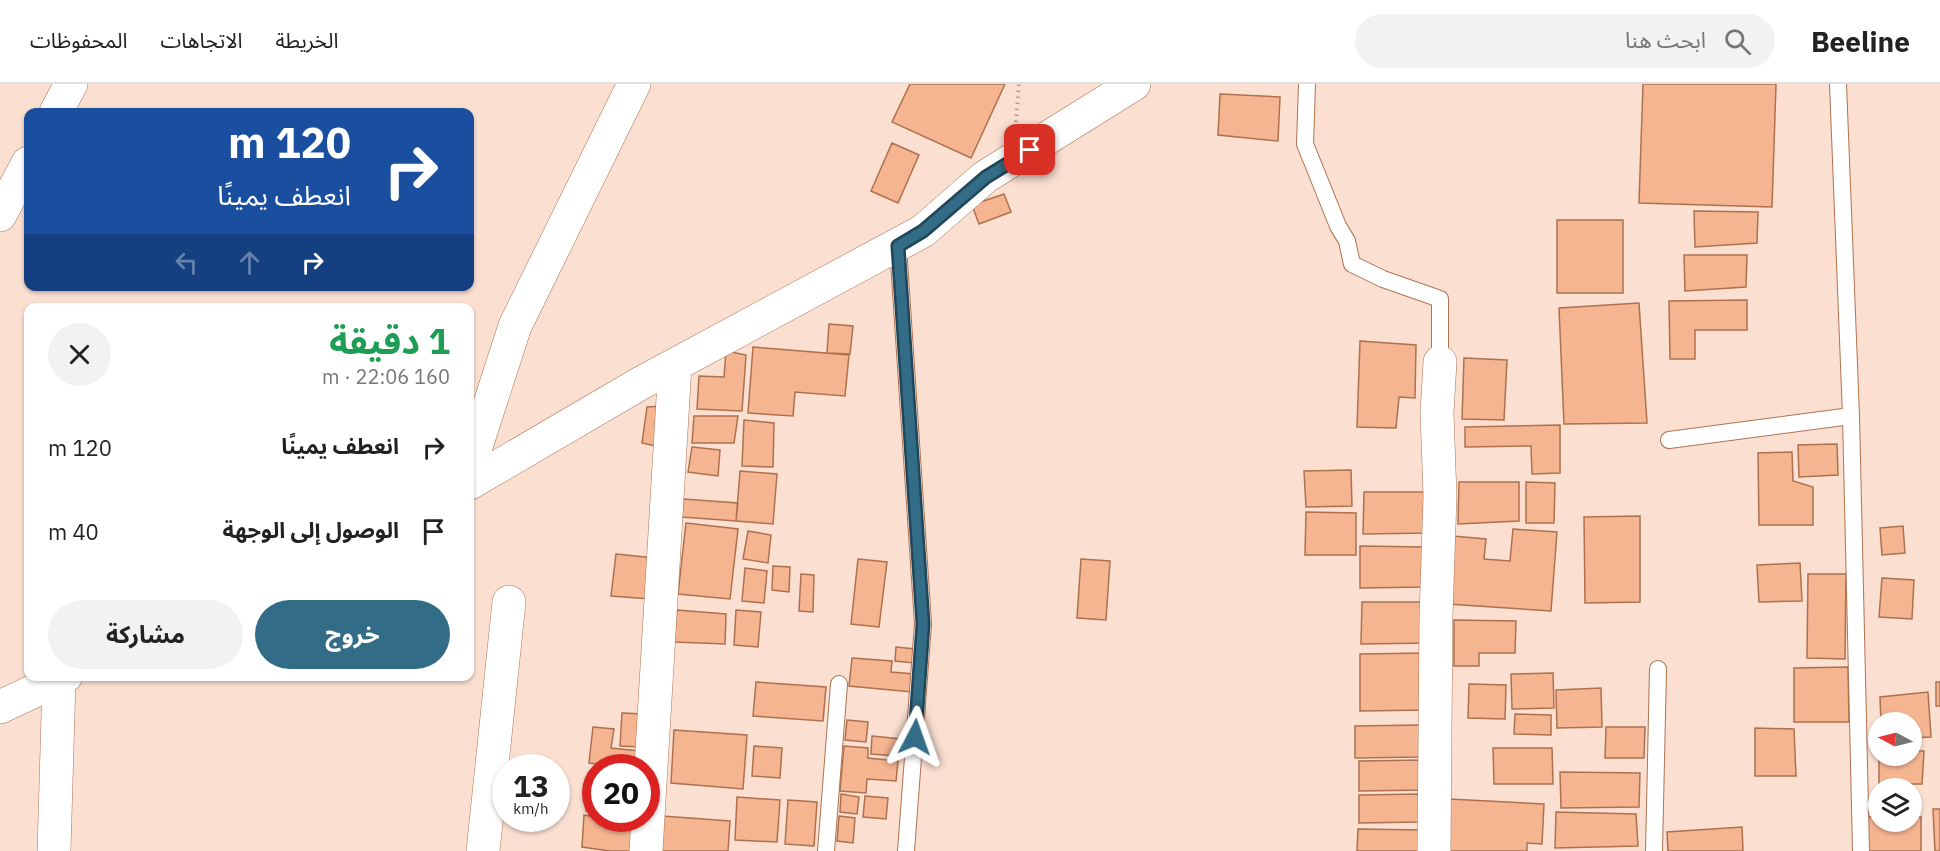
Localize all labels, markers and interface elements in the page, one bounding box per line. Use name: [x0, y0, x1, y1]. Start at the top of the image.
search box: [1355, 14, 1775, 68]
text: Beeline: [1811, 23, 1910, 60]
text: ابحث هنا: [1625, 25, 1706, 54]
icon: search: [1721, 25, 1754, 58]
text: المحفوظات: [30, 26, 127, 54]
text: الاتجاهات: [160, 26, 242, 54]
text: الخريطة: [275, 26, 338, 54]
text: 120 m: [228, 115, 351, 170]
pin: [1004, 124, 1055, 175]
icon: right: [372, 132, 450, 210]
icon: arrive: [1013, 133, 1046, 166]
text: انعطف يمينًا: [217, 177, 351, 212]
icon: left: [170, 246, 203, 279]
icon: ahead: [233, 246, 266, 279]
icon: right: [296, 246, 329, 279]
text: 1 دقيقة: [329, 317, 450, 364]
button: close: [48, 323, 111, 386]
text: 160 m · 22:06: [322, 363, 450, 390]
text: انعطف يمينًا: [281, 431, 399, 460]
icon: right: [417, 431, 450, 464]
text: 120 m: [48, 433, 112, 462]
text: الوصول إلى الوجهة: [222, 515, 399, 544]
icon: arrive: [417, 515, 450, 548]
text: 40 m: [48, 517, 99, 546]
button: مشاركة: [48, 600, 243, 669]
button: خروج: [255, 600, 450, 669]
position arrow: [883, 705, 947, 769]
north arrow: [1868, 712, 1922, 766]
map controls: [1868, 712, 1922, 832]
speed limit sign: 20: [582, 754, 660, 832]
text: 13: [513, 766, 549, 805]
button: layers: [1868, 778, 1922, 832]
text: km/h: [513, 799, 549, 818]

